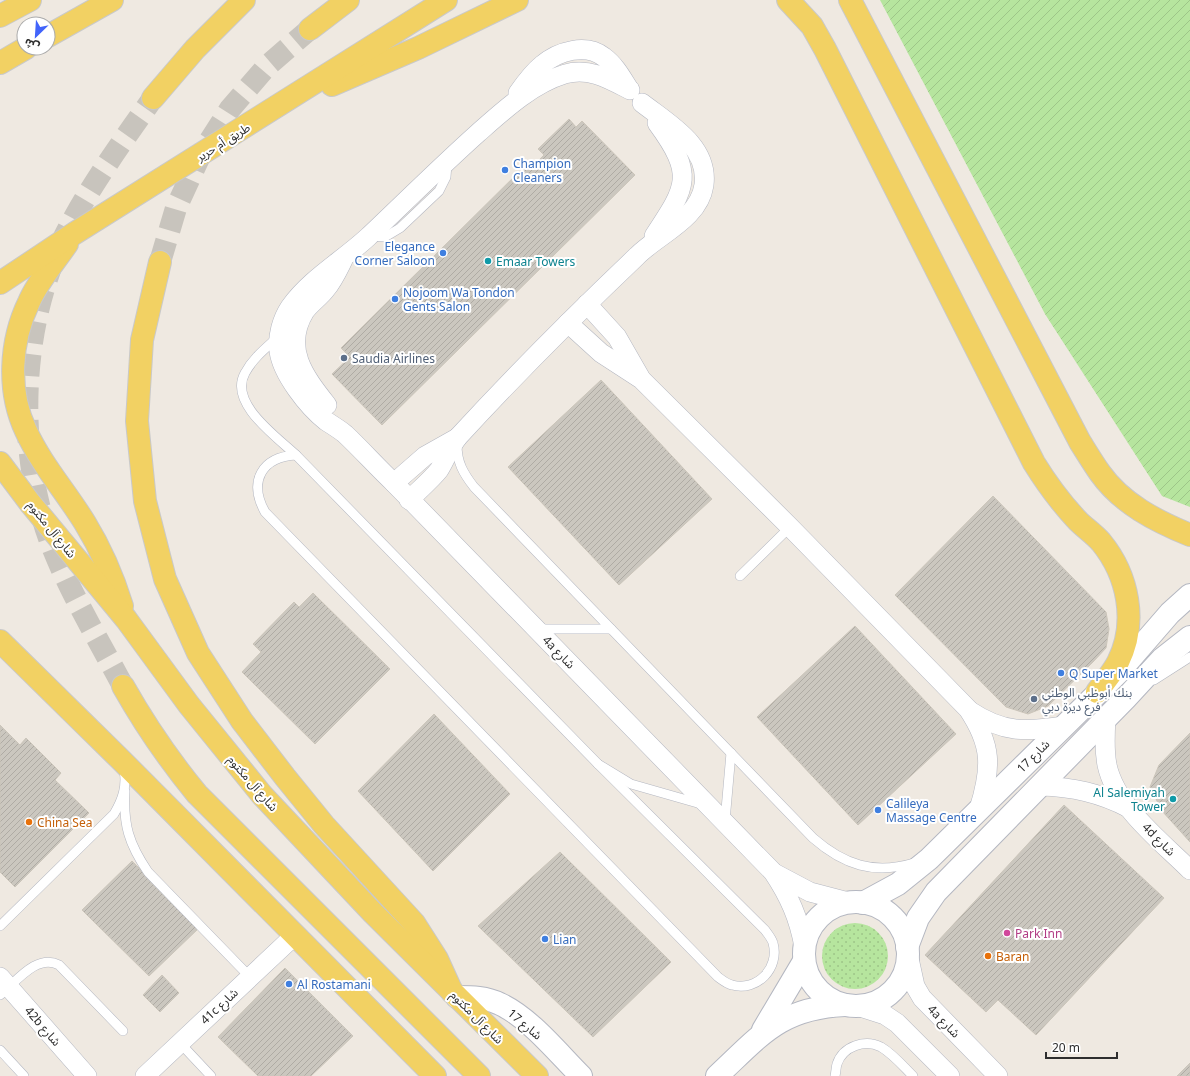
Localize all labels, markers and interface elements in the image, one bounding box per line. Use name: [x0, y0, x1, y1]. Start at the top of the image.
north arrow: [16, 16, 56, 56]
text: ش: [22, 36, 42, 55]
street label: طريق أم حرير: [192, 119, 254, 167]
place label: Champion Cleaners: [513, 155, 571, 186]
marker: Champion Cleaners: [500, 165, 510, 175]
place label: Elegance Corner Saloon: [355, 238, 435, 269]
marker: Elegance Corner Saloon: [438, 248, 448, 258]
place label: Emaar Towers: [496, 253, 575, 270]
marker: Emaar Towers: [483, 256, 493, 266]
place label: Nojoom Wa Tondon Gents Salon: [403, 284, 515, 315]
marker: Nojoom Wa Tondon Gents Salon: [390, 294, 400, 304]
place label: Saudia Airlines: [352, 350, 435, 367]
marker: Saudia Airlines: [339, 353, 349, 363]
street label: شارع آل مكتوم: [23, 497, 80, 562]
street label: 4a شارع: [538, 632, 579, 673]
place label: Q Super Market: [1069, 665, 1158, 682]
marker: Q Super Market: [1056, 668, 1066, 678]
place label: بنك أبوظبي الوطني فرع ديرة دبي: [1042, 684, 1132, 716]
marker: بنك أبوظبي الوطني فرع ديرة دبي: [1029, 694, 1039, 704]
street label: شارع 17: [1013, 736, 1054, 777]
street label: شارع آل مكتوم: [223, 751, 282, 815]
place label: Al Salemiyah Tower: [1093, 784, 1165, 815]
marker: Al Salemiyah Tower: [1168, 794, 1178, 804]
place label: Calileya Massage Centre: [886, 795, 977, 826]
marker: Calileya Massage Centre: [873, 805, 883, 815]
place label: China Sea: [37, 814, 92, 831]
marker: China Sea: [24, 817, 34, 827]
street label: 4d شارع: [1138, 819, 1179, 860]
place label: Park Inn: [1015, 925, 1062, 942]
marker: Park Inn: [1002, 928, 1012, 938]
place label: Lian: [553, 931, 577, 948]
marker: Lian: [540, 934, 550, 944]
place label: Baran: [996, 948, 1029, 965]
marker: Baran: [983, 951, 993, 961]
place label: Al Rostamani: [297, 976, 371, 993]
marker: Al Rostamani: [284, 979, 294, 989]
street label: 41c شارع: [196, 984, 242, 1029]
street label: شارع آل مكتوم: [446, 987, 507, 1048]
street label: 4a شارع: [923, 1001, 964, 1042]
street label: 42b شارع: [20, 1002, 65, 1050]
street label: شارع 17: [503, 1005, 546, 1044]
scale bar: [1046, 1034, 1117, 1060]
text: 20 m: [1052, 1039, 1080, 1056]

